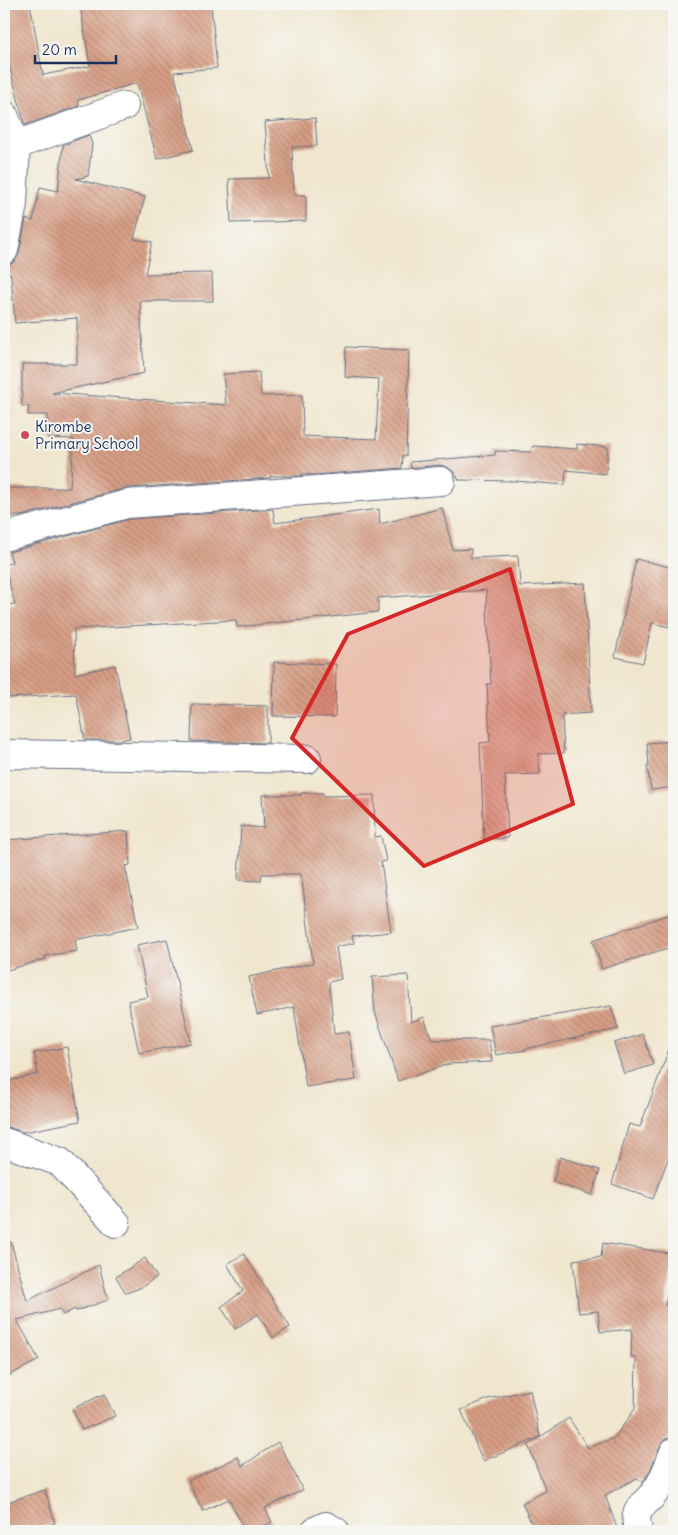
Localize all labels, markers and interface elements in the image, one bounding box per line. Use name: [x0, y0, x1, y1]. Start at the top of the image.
scale bar: [35, 32, 116, 64]
text: 20 m: [42, 40, 77, 59]
place label: Kirombe Primary School: [35, 417, 138, 453]
marker: Kirombe Primary School: [19, 429, 31, 441]

